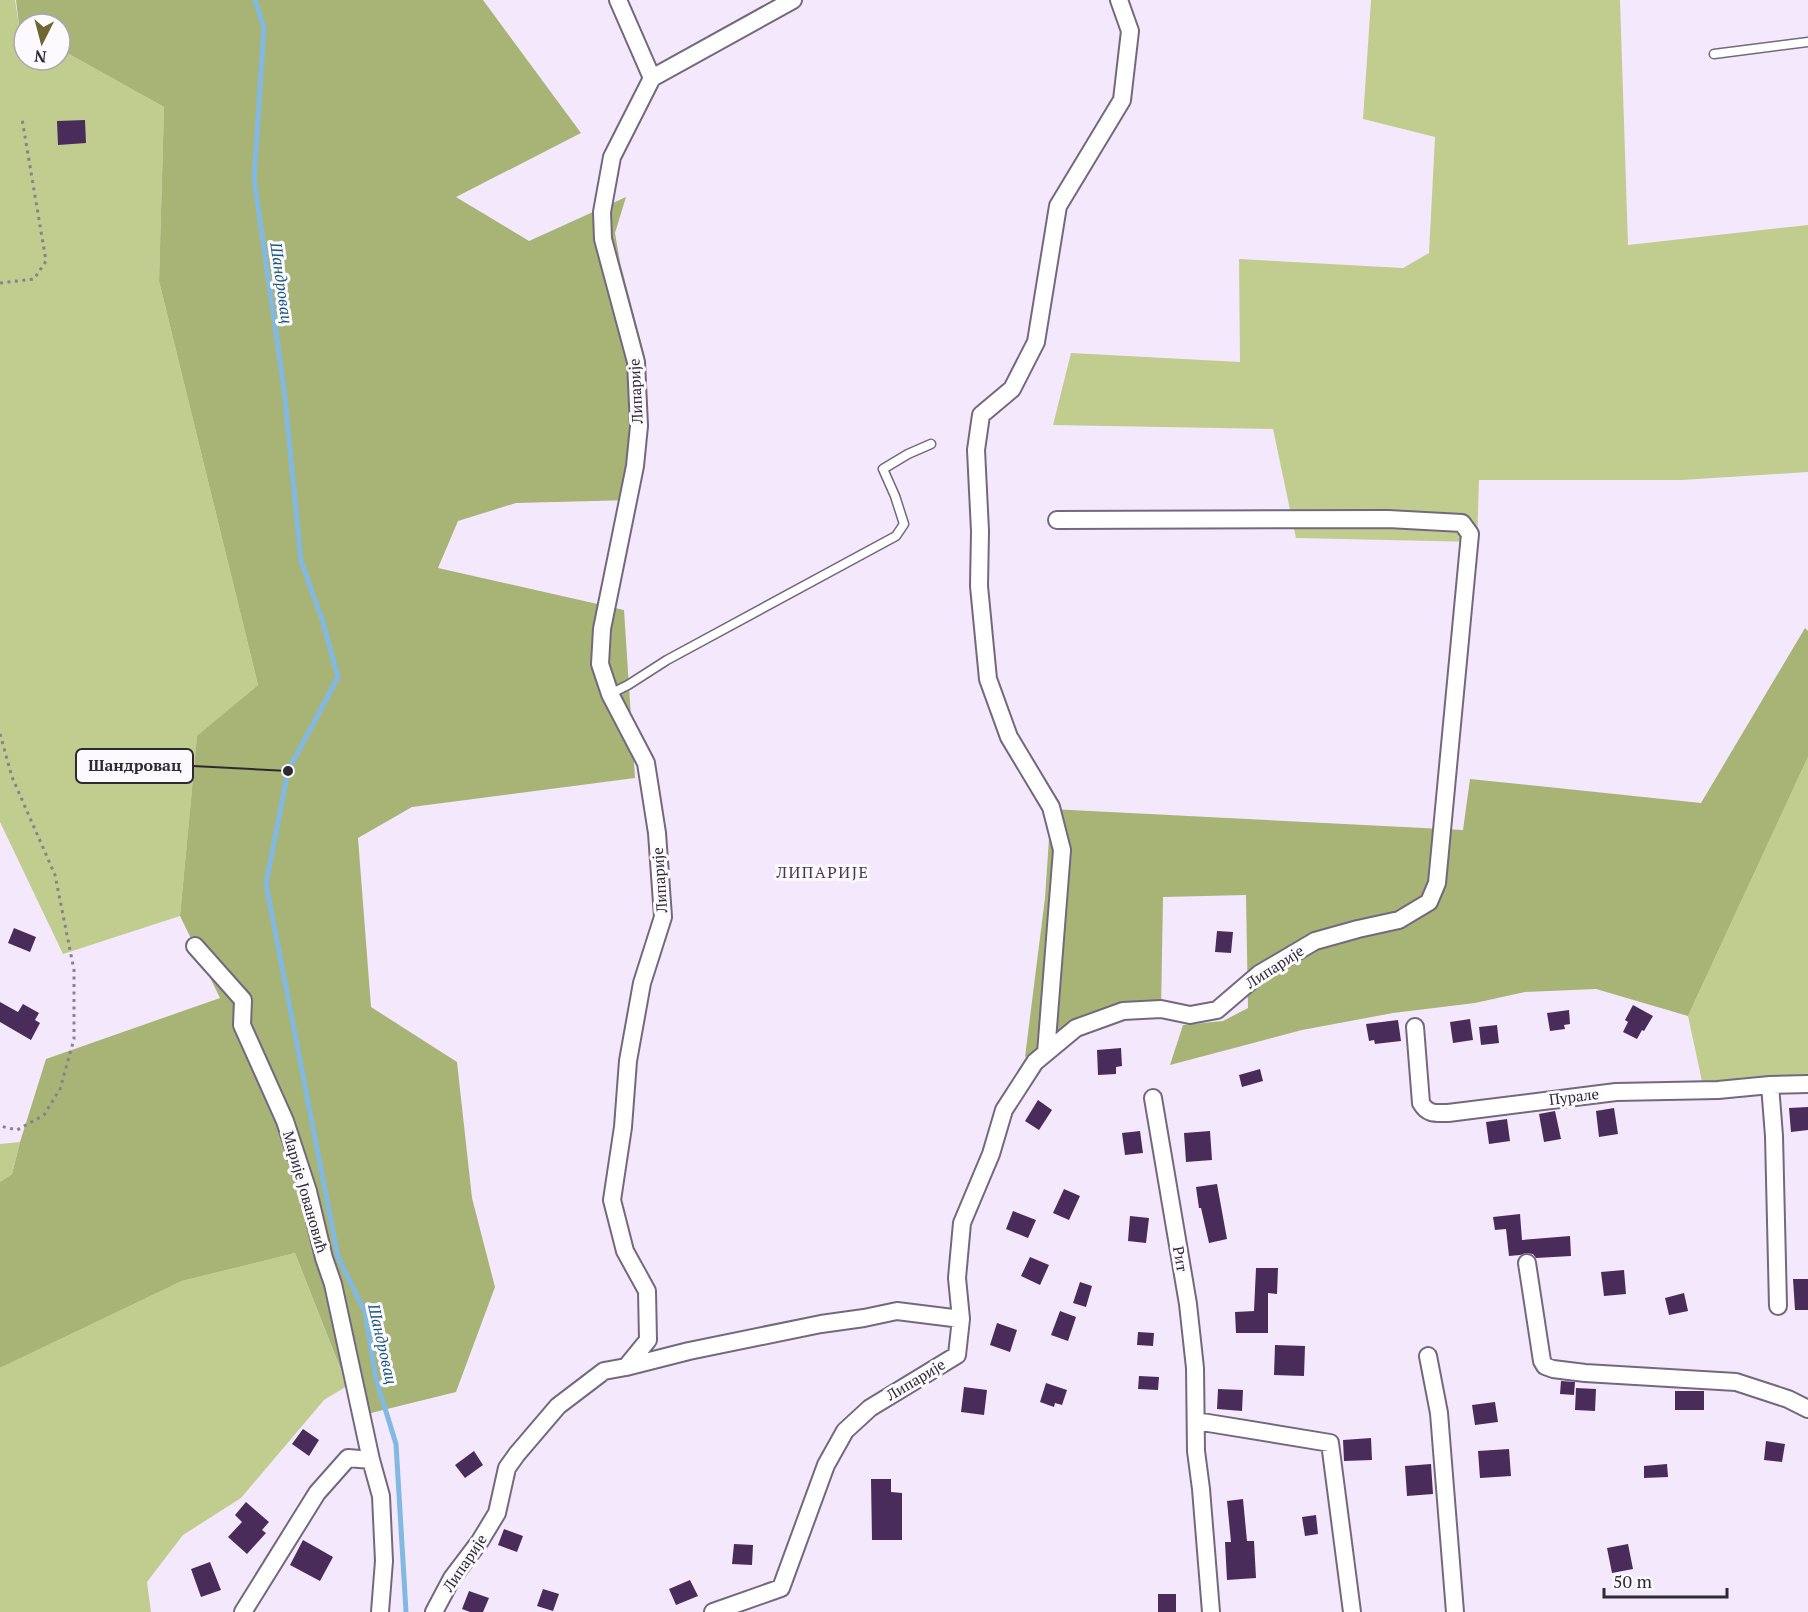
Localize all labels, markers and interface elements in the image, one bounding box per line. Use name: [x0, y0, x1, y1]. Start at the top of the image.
north arrow: [12, 12, 72, 72]
text: N: [33, 45, 48, 68]
water label: Шандровац: [265, 240, 299, 325]
street label: Липарије: [623, 358, 647, 425]
callout: Шандровац: [76, 749, 193, 783]
text: Шандровац: [88, 754, 182, 776]
street label: Липарије: [647, 847, 671, 914]
district label: ЛИПАРИЈЕ: [776, 861, 869, 883]
street label: Липарије: [1241, 940, 1307, 993]
street label: Пурале: [1548, 1083, 1600, 1109]
street label: Марије Јовановић: [279, 1128, 333, 1255]
street label: Рит: [1169, 1245, 1193, 1274]
water label: Шандровац: [363, 1301, 403, 1386]
street label: Липарије: [881, 1354, 949, 1405]
street label: Липарије: [437, 1530, 491, 1596]
scale bar: [1604, 1561, 1727, 1599]
text: 50 m: [1613, 1569, 1653, 1593]

